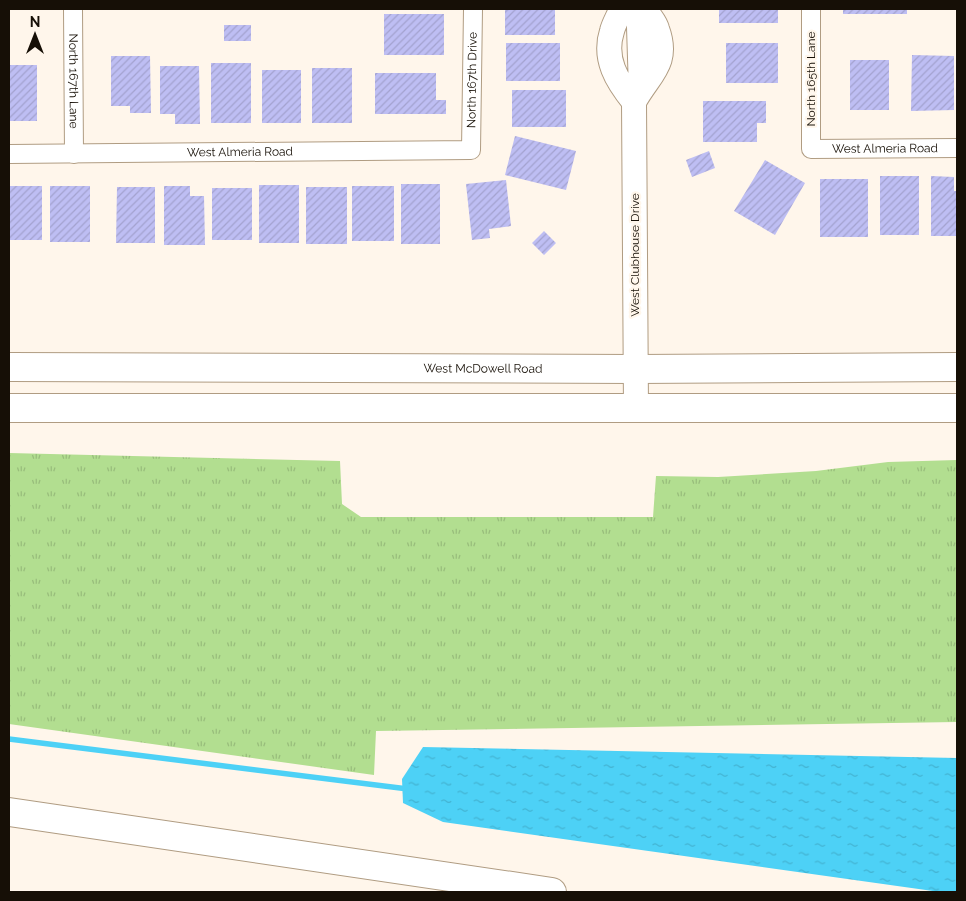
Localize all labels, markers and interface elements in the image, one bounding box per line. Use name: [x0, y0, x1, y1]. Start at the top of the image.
north arrow: [10, 10, 60, 60]
text: N: [30, 14, 40, 30]
street label: North 165th Lane: [804, 31, 818, 127]
street label: North 167th Drive: [464, 32, 480, 128]
street label: North 167th Lane: [66, 33, 81, 129]
street label: West Almeria Road: [832, 141, 938, 156]
street label: West Almeria Road: [187, 145, 293, 159]
street label: West Clubhouse Drive: [628, 193, 642, 317]
street label: West McDowell Road: [424, 361, 542, 376]

